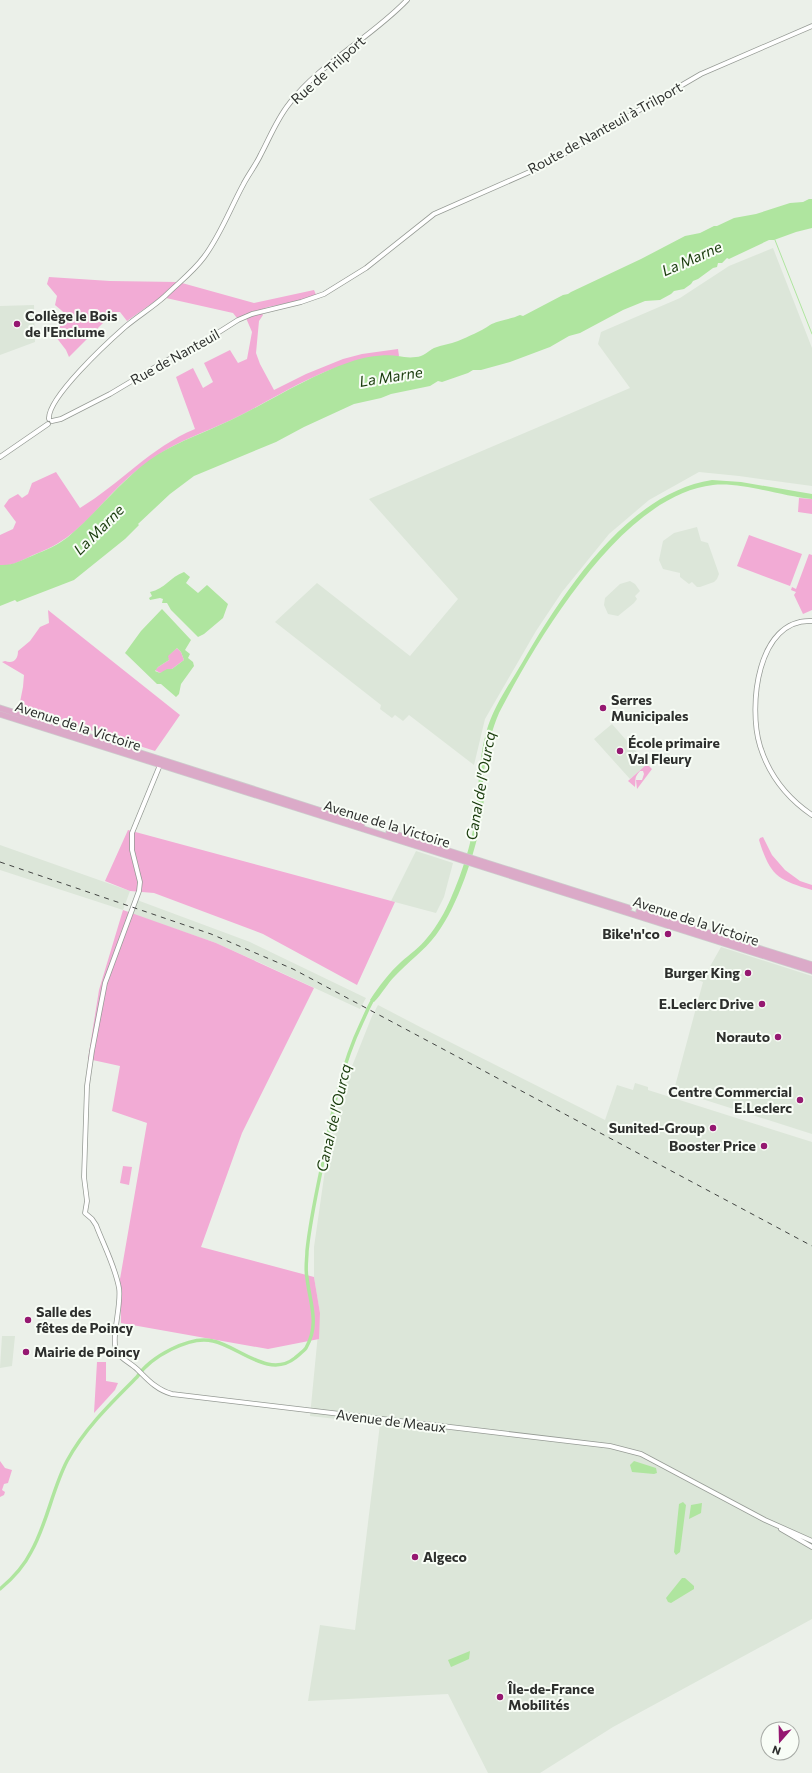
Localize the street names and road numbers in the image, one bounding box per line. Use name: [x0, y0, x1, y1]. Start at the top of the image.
street label: Rue de Trilport: [287, 32, 368, 107]
street label: Route de Nanteuil à Trilport: [525, 78, 685, 177]
street label: Rue de Nanteuil: [127, 325, 222, 388]
street label: Avenue de la Victoire: [13, 697, 143, 754]
street label: Avenue de la Victoire: [322, 796, 453, 851]
street label: Avenue de la Victoire: [631, 892, 761, 949]
street label: Avenue de Meaux: [335, 1405, 448, 1436]

